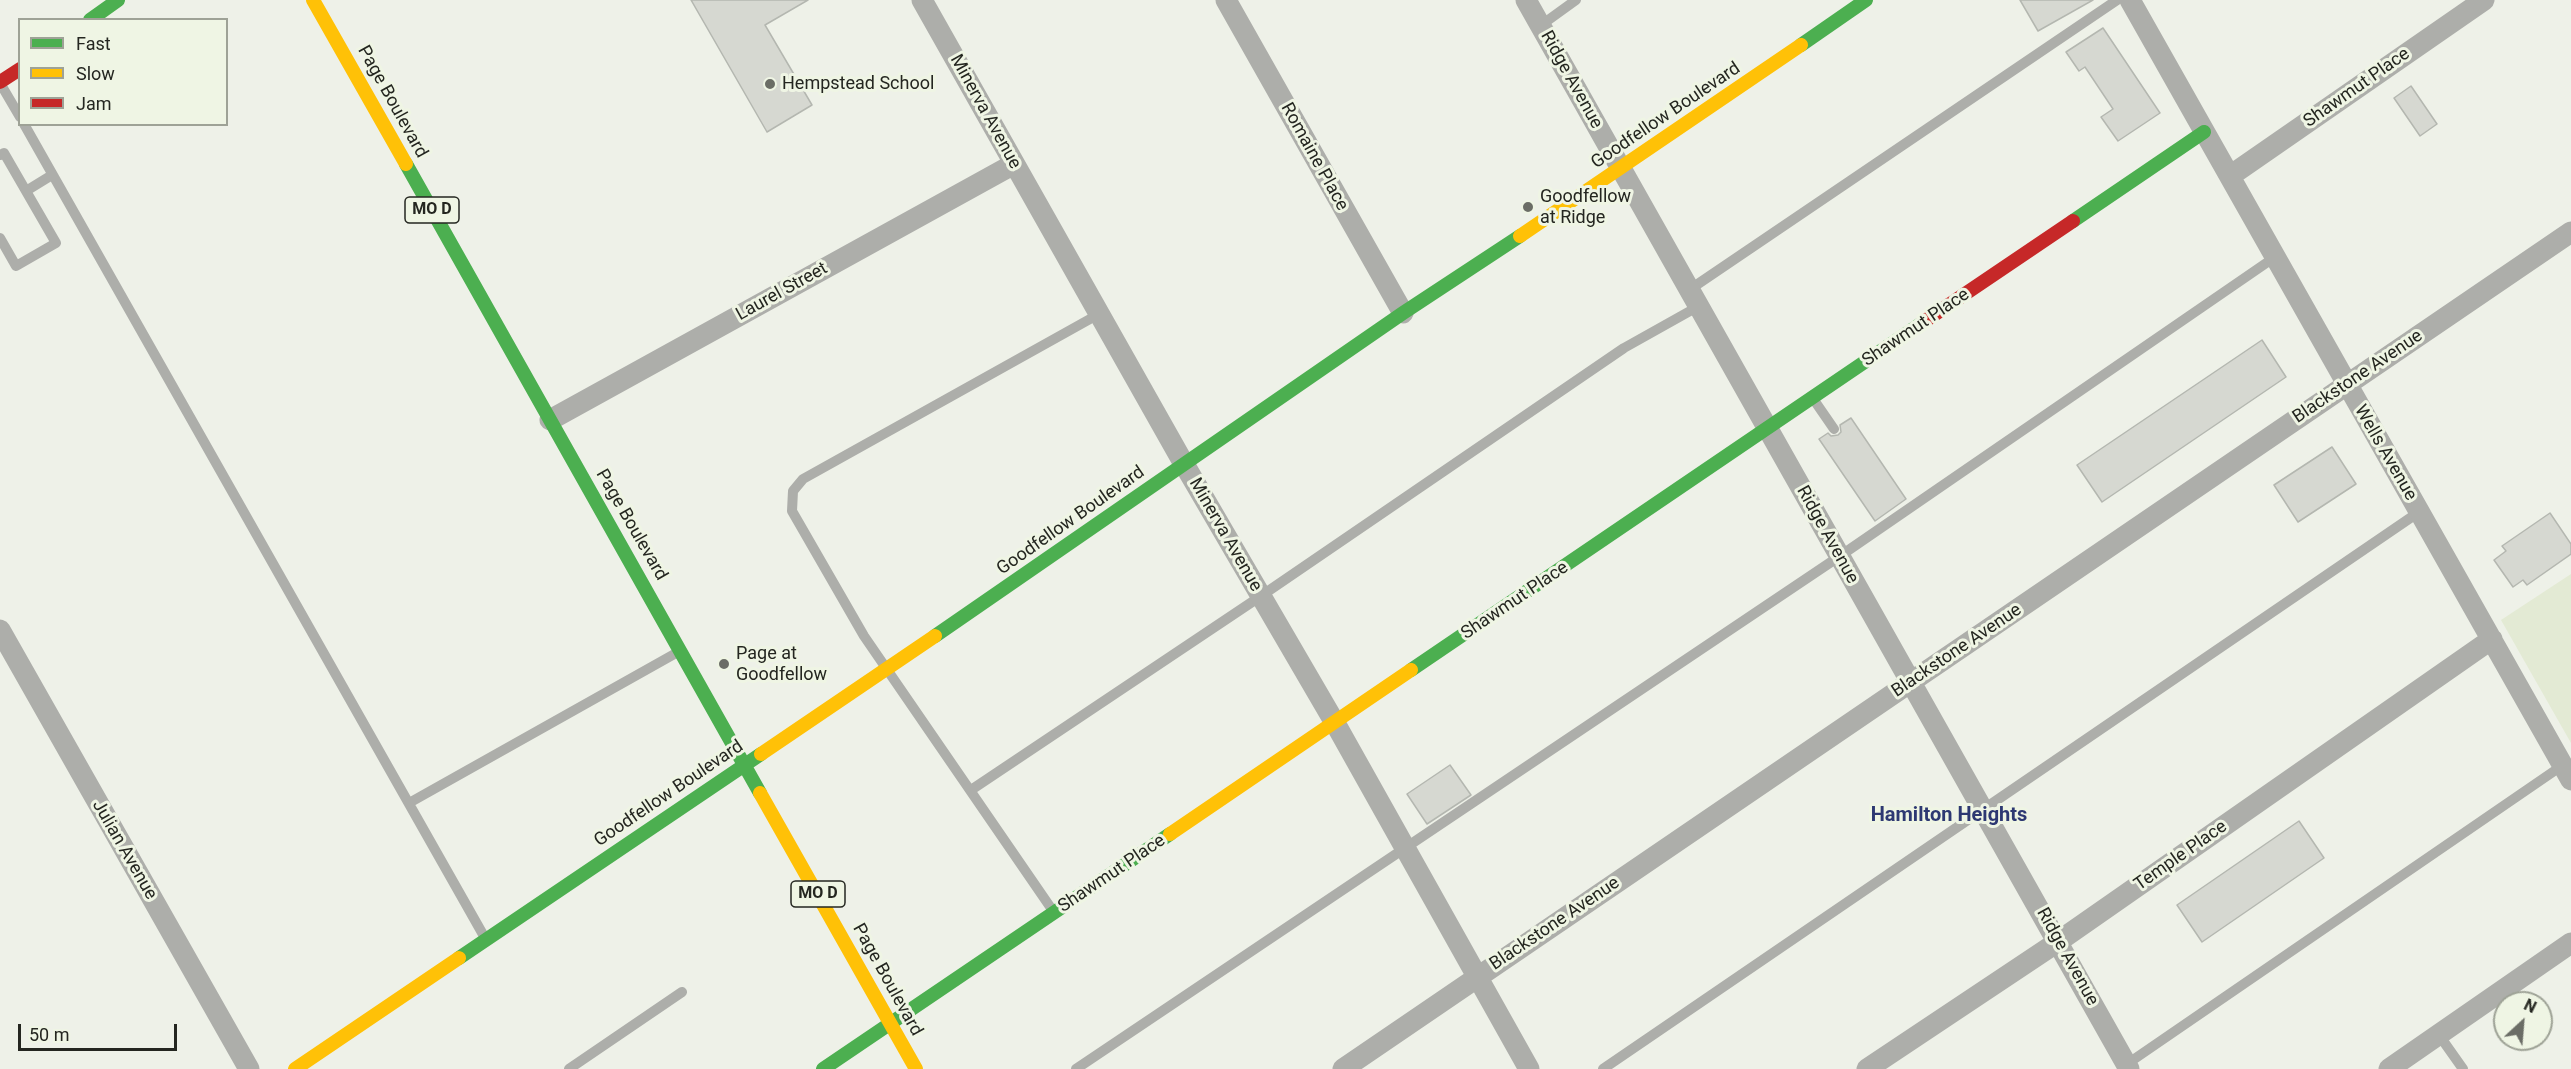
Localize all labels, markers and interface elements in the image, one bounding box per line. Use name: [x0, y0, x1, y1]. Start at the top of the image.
legend: [18, 18, 228, 126]
street label: Ridge Avenue: [1535, 27, 1607, 133]
text: Fast: [76, 33, 111, 54]
street label: Page Boulevard: [352, 42, 432, 162]
street label: Shawmut Place: [2300, 43, 2414, 133]
street label: Minerva Avenue: [945, 51, 1025, 173]
street label: Goodfellow Boulevard: [1587, 58, 1745, 174]
text: Slow: [76, 63, 115, 84]
place label: Hempstead School: [782, 73, 934, 95]
marker: Hempstead School: [763, 77, 777, 91]
text: Jam: [76, 93, 112, 114]
street label: Romaine Place: [1276, 99, 1352, 215]
place label: Goodfellow at Ridge: [1540, 186, 1631, 228]
road number: MO D: [405, 197, 459, 223]
marker: Goodfellow at Ridge: [1521, 200, 1535, 214]
street label: Laurel Street: [733, 258, 831, 326]
street label: Shawmut Place: [1858, 284, 1974, 372]
street label: Blackstone Avenue: [2289, 326, 2427, 428]
street label: Wells Avenue: [2349, 401, 2421, 505]
street label: Goodfellow Boulevard: [993, 462, 1149, 580]
street label: Page Boulevard: [590, 466, 672, 584]
street label: Minerva Avenue: [1184, 474, 1266, 596]
street label: Ridge Avenue: [1791, 482, 1863, 588]
street label: Shawmut Place: [1457, 557, 1573, 645]
street label: Blackstone Avenue: [1888, 600, 2026, 702]
place label: Page at Goodfellow: [736, 643, 827, 686]
marker: Page at Goodfellow: [717, 657, 731, 671]
street label: Goodfellow Boulevard: [590, 736, 748, 852]
street label: Julian Avenue: [87, 796, 161, 904]
district label: Hamilton Heights: [1871, 804, 2027, 828]
street label: Temple Place: [2130, 816, 2232, 896]
street label: Shawmut Place: [1054, 830, 1170, 918]
street label: Blackstone Avenue: [1486, 873, 1624, 975]
road number: MO D: [791, 881, 845, 907]
street label: Ridge Avenue: [2031, 904, 2103, 1010]
street label: Page Boulevard: [847, 920, 927, 1040]
north arrow: [2493, 991, 2553, 1051]
text: N: [2521, 995, 2539, 1017]
scale bar: [21, 1012, 180, 1050]
text: 50 m: [29, 1024, 69, 1045]

